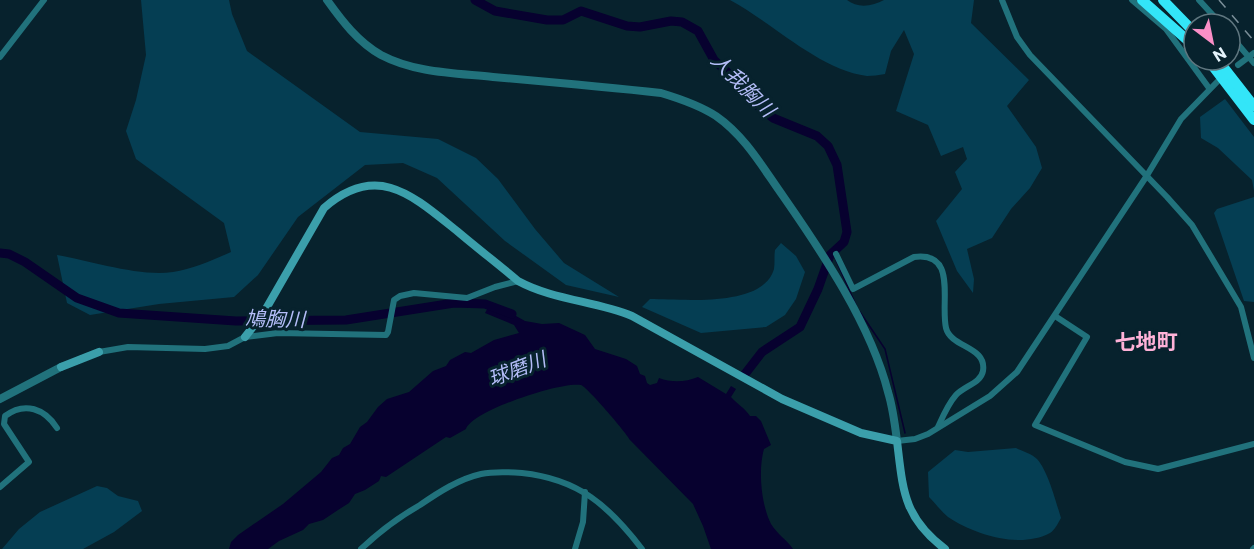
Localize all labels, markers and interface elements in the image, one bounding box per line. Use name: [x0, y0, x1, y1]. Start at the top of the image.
north arrow: [1182, 12, 1242, 72]
text: N: [1210, 44, 1230, 66]
water label: 人我胸川: [707, 48, 782, 122]
water label: 鳩胸川: [245, 305, 307, 331]
district label: 七地町: [1115, 328, 1178, 353]
water label: 球磨川: [484, 345, 551, 390]

